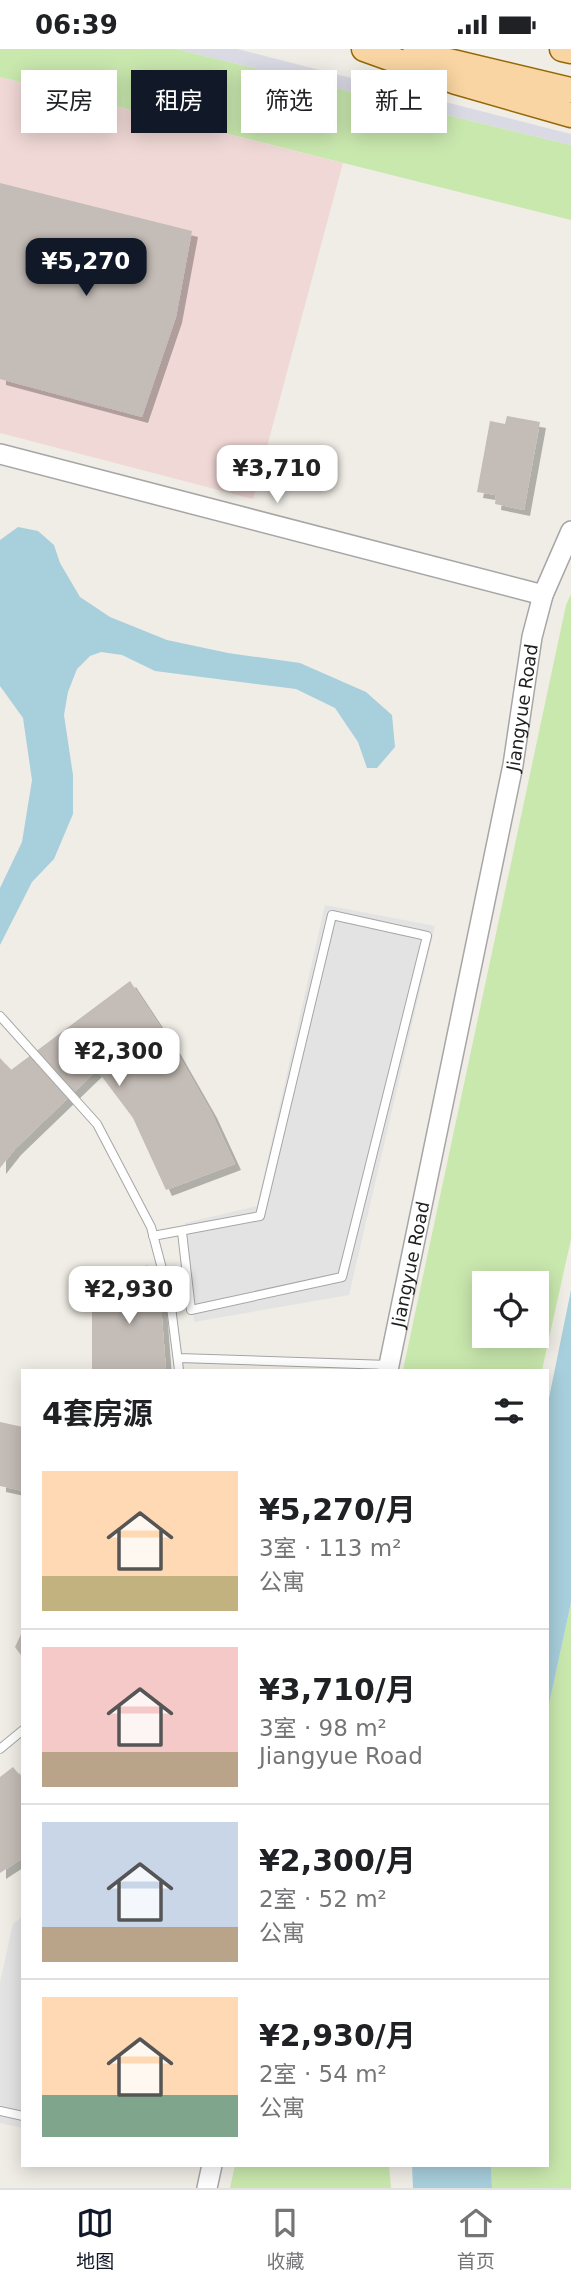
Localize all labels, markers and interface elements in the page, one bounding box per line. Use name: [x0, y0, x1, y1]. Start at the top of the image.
text: 06:39: [35, 10, 118, 40]
chip: 买房: [21, 70, 117, 133]
chip: 租房: [131, 70, 227, 133]
chip: 筛选: [241, 70, 337, 133]
chip: 新上: [351, 70, 447, 133]
pin: ¥5,270: [29, 239, 143, 298]
text: ¥5,270: [42, 248, 130, 274]
pin: ¥3,710: [220, 445, 334, 505]
text: ¥3,710: [233, 455, 321, 481]
street label: Jiangyue Road: [501, 642, 541, 774]
pin: ¥2,300: [62, 1028, 176, 1088]
text: ¥2,300: [75, 1038, 163, 1064]
street label: Jiangyue Road: [386, 1199, 433, 1330]
pin: ¥2,930: [72, 1267, 186, 1326]
map controls: [472, 1271, 549, 1348]
button: locate: [472, 1271, 549, 1348]
text: ¥2,930: [85, 1276, 173, 1302]
icon: filters: [490, 1392, 528, 1430]
text: 4套房源: [42, 1396, 153, 1431]
text: ¥5,270/月: [259, 1492, 416, 1527]
icon: home: [98, 1499, 182, 1583]
text: 3室 · 113 m²: [259, 1535, 401, 1561]
text: 公寓: [259, 1569, 305, 1595]
text: ¥3,710/月: [259, 1672, 416, 1707]
icon: home: [98, 1675, 182, 1759]
text: 3室 · 98 m²: [259, 1715, 387, 1741]
text: Jiangyue Road: [259, 1743, 423, 1769]
text: ¥2,300/月: [259, 1843, 416, 1878]
icon: home: [98, 1850, 182, 1934]
text: 2室 · 52 m²: [259, 1886, 387, 1912]
text: 公寓: [259, 1920, 305, 1946]
text: ¥2,930/月: [259, 2018, 416, 2053]
icon: home: [98, 2025, 182, 2109]
text: 2室 · 54 m²: [259, 2061, 387, 2087]
text: 公寓: [259, 2095, 305, 2121]
tab: 地图: [76, 2204, 114, 2273]
tab: 收藏: [266, 2204, 305, 2273]
tab: 首页: [457, 2204, 495, 2273]

